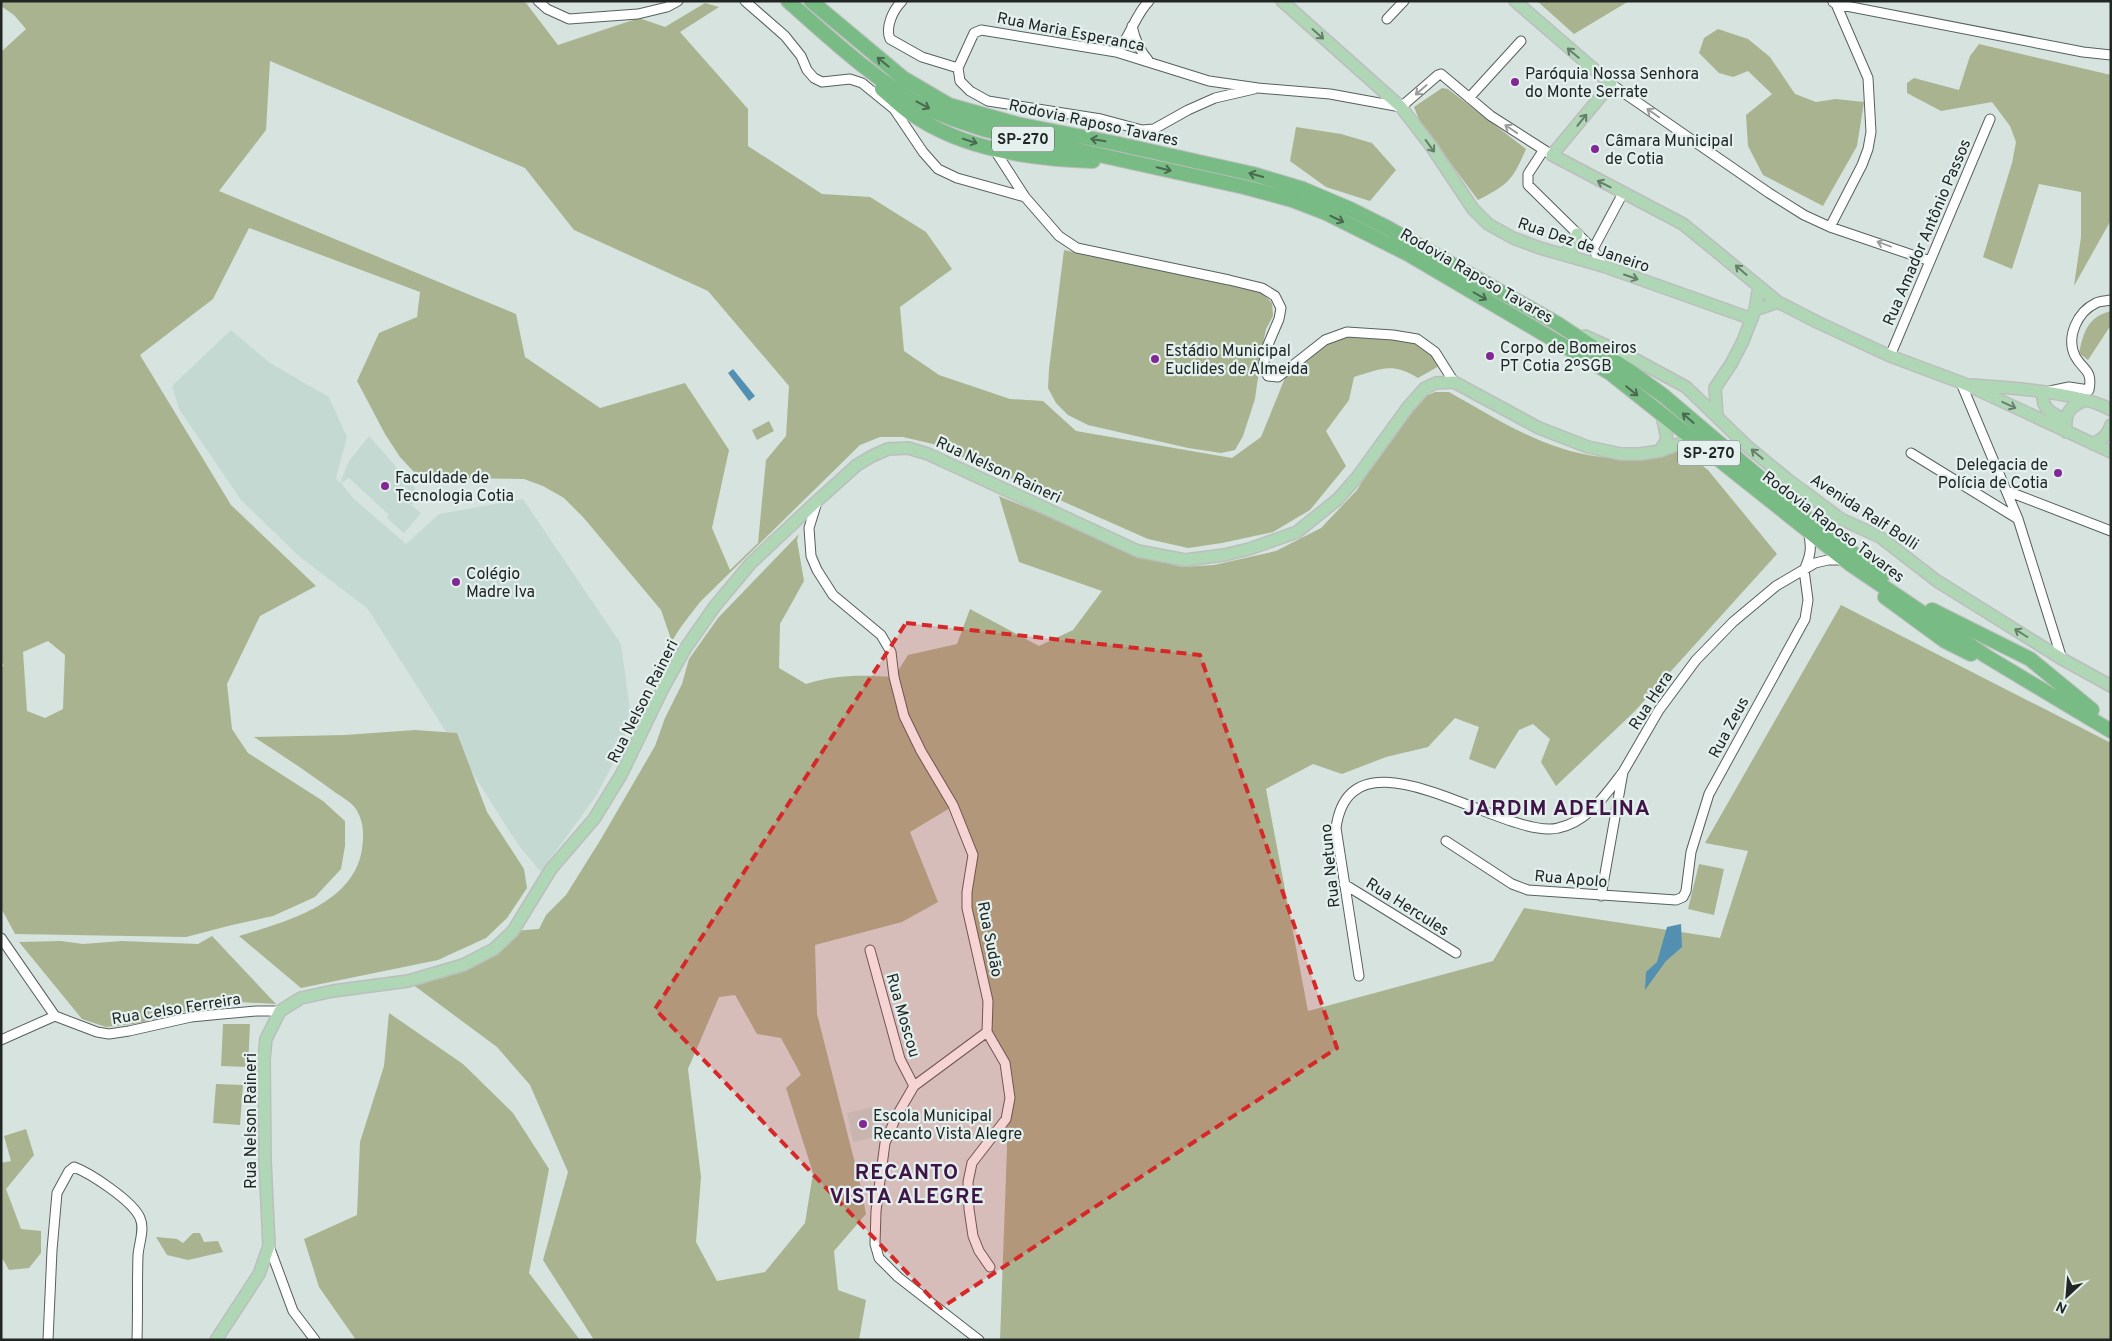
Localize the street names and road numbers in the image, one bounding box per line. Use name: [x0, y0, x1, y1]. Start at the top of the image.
street label: Rua Maria Esperanca: [995, 9, 1146, 57]
street label: Rodovia Raposo Tavares: [1007, 96, 1180, 152]
road number: SP-270: [992, 126, 1054, 152]
street label: Rua Amador Antônio Passos: [1879, 136, 1976, 329]
street label: Rua Dez de Janeiro: [1515, 214, 1652, 278]
street label: Rodovia Raposo Tavares: [1396, 225, 1556, 329]
street label: Rua Nelson Raineri: [932, 433, 1064, 509]
road number: SP-270: [1678, 440, 1740, 466]
street label: Rodovia Raposo Tavares: [1758, 467, 1908, 588]
street label: Avenida Ralf Bolli: [1806, 470, 1922, 555]
street label: Rua Nelson Raineri: [604, 637, 684, 767]
street label: Rua Hera: [1625, 668, 1678, 734]
street label: Rua Zeus: [1705, 694, 1754, 762]
street label: Rua Netuno: [1317, 823, 1345, 909]
street label: Rua Apolo: [1533, 867, 1608, 893]
street label: Rua Hercules: [1362, 874, 1452, 941]
street label: Rua Sudão: [972, 900, 1006, 979]
street label: Rua Moscou: [881, 971, 924, 1060]
street label: Rua Celso Ferreira: [110, 990, 242, 1030]
street label: Rua Nelson Raineri: [242, 1053, 262, 1189]

